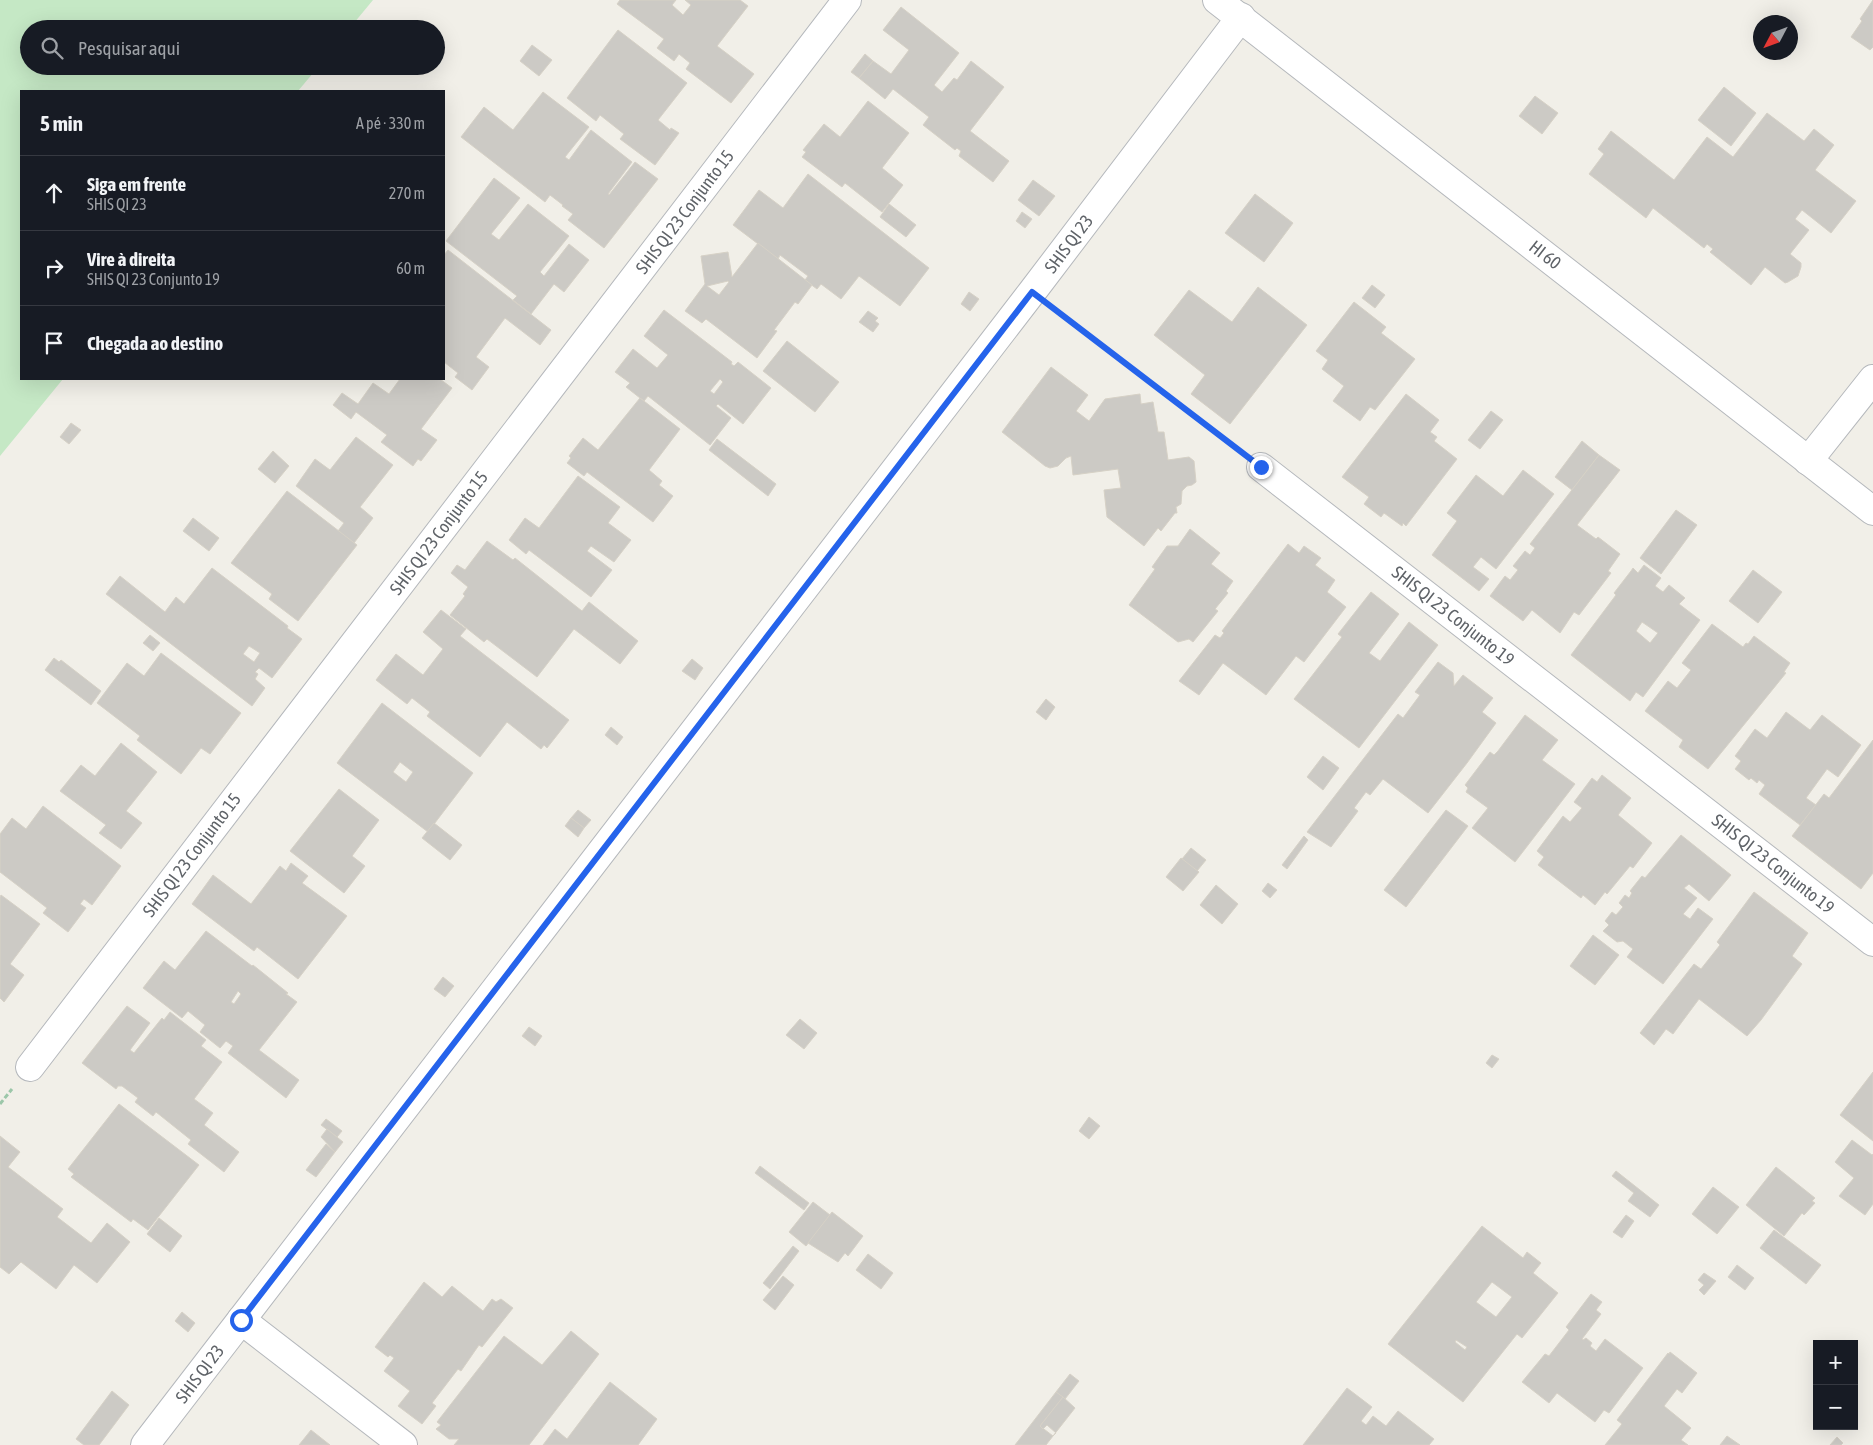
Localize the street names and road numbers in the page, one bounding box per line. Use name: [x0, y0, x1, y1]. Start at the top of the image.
street label: SHIS QI 23 Conjunto 15: [631, 146, 738, 278]
street label: SHIS QI 23: [1040, 211, 1097, 277]
street label: HI 60: [1525, 236, 1565, 273]
street label: SHIS QI 23 Conjunto 15: [385, 467, 492, 599]
street label: SHIS QI 23 Conjunto 19: [1388, 561, 1519, 670]
street label: SHIS QI 23 Conjunto 15: [138, 789, 245, 921]
street label: SHIS QI 23 Conjunto 19: [1708, 809, 1839, 918]
street label: SHIS QI 23: [171, 1341, 228, 1407]

